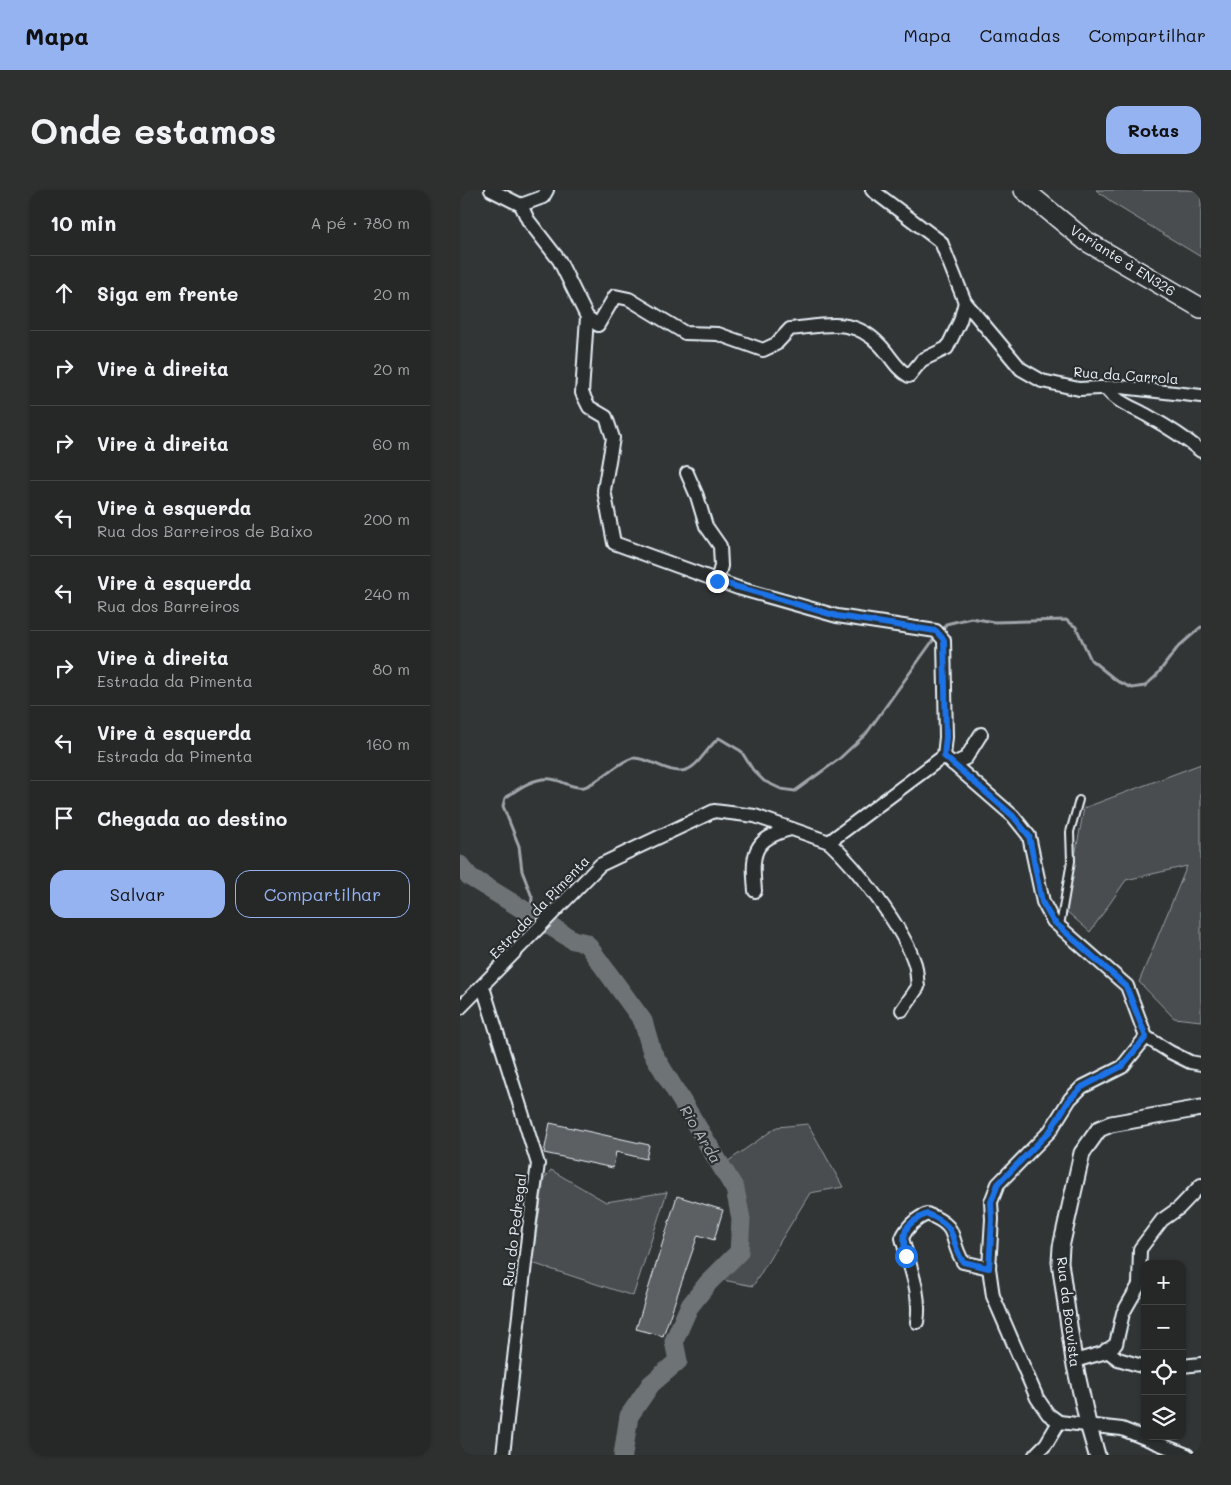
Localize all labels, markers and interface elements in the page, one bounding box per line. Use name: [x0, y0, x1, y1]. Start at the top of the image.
text: Mapa: [25, 20, 89, 51]
text: Mapa: [904, 23, 951, 47]
text: Camadas: [979, 23, 1060, 47]
text: Compartilhar: [1088, 23, 1206, 47]
button: Rotas: [1106, 106, 1201, 154]
text: Onde estamos: [30, 107, 276, 153]
text: 10 min: [50, 209, 116, 236]
text: A pé · 780 m: [310, 212, 410, 233]
street label: Variante à EN326: [1067, 220, 1179, 300]
icon: ahead: [50, 279, 78, 307]
text: Siga em frente: [97, 281, 238, 306]
text: 20 m: [373, 283, 410, 304]
icon: right: [50, 354, 78, 382]
text: Vire à direita: [97, 356, 229, 381]
text: 20 m: [373, 358, 410, 379]
street label: Rua da Carrola: [1073, 362, 1179, 388]
icon: right: [50, 429, 78, 457]
text: Vire à direita: [97, 431, 229, 456]
text: 60 m: [373, 433, 410, 454]
text: Vire à esquerda: [97, 495, 252, 520]
icon: left: [50, 504, 78, 532]
text: 200 m: [363, 508, 410, 529]
text: Rua dos Barreiros de Baixo: [97, 520, 312, 541]
text: Vire à esquerda: [97, 570, 252, 595]
route end: [706, 570, 729, 593]
icon: left: [50, 579, 78, 607]
text: 240 m: [364, 583, 410, 604]
text: Rua dos Barreiros: [97, 595, 240, 616]
text: Vire à direita: [97, 645, 229, 670]
icon: right: [50, 654, 78, 682]
text: 80 m: [373, 658, 410, 679]
text: Estrada da Pimenta: [97, 670, 253, 691]
text: Vire à esquerda: [97, 720, 252, 745]
icon: left: [50, 729, 78, 757]
text: 160 m: [365, 733, 410, 754]
text: Estrada da Pimenta: [97, 745, 253, 766]
icon: arrive: [50, 804, 78, 832]
text: Chegada ao destino: [97, 806, 287, 831]
street label: Estrada da Pimenta: [485, 851, 593, 963]
button: Salvar: [50, 870, 225, 918]
button: Compartilhar: [235, 870, 410, 918]
water label: Rio Arda: [676, 1101, 726, 1167]
street label: Rua do Pedregal: [498, 1172, 530, 1288]
route start: [895, 1245, 918, 1268]
street label: Rua da Boavista: [1053, 1256, 1085, 1368]
map controls: [1141, 1260, 1186, 1440]
button: +: [1141, 1260, 1186, 1305]
button: −: [1141, 1305, 1186, 1350]
button: locate: [1141, 1350, 1186, 1395]
button: layers: [1141, 1395, 1186, 1440]

